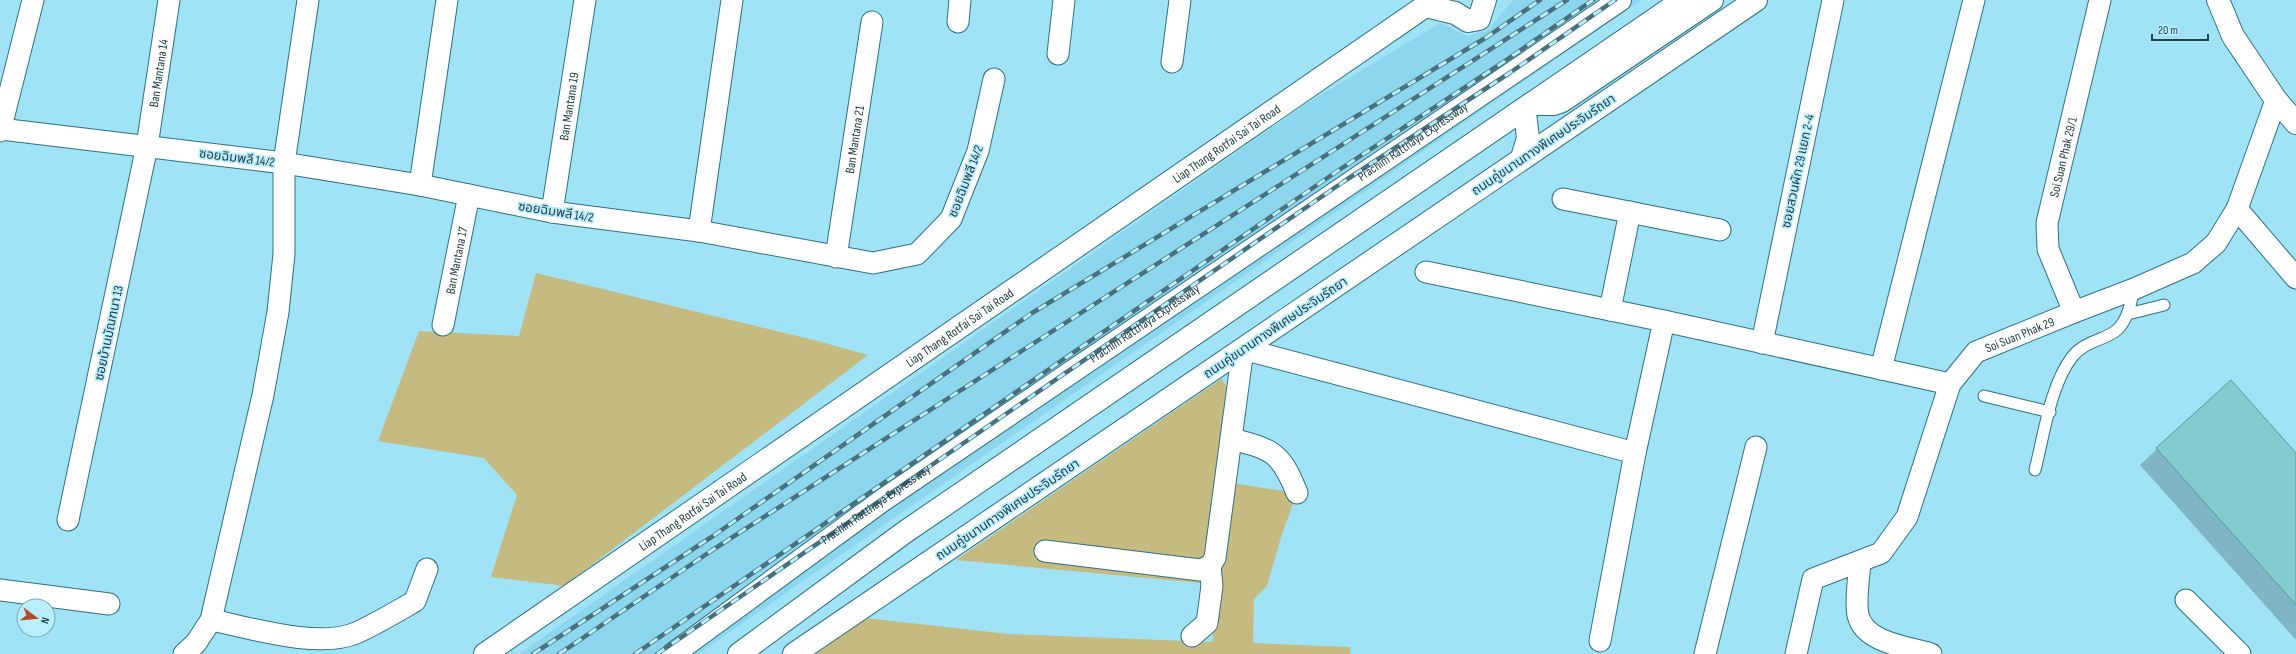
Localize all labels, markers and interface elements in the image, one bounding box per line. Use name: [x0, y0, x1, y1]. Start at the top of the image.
scale bar: [2152, 16, 2208, 42]
text: 20 m: [2158, 23, 2178, 38]
street label: Ban Mantana 14: [146, 38, 172, 108]
street label: Ban Mantana 19: [556, 71, 583, 142]
street label: ถนนคู่ขนานทางพิเศษประจิมรัถยา: [1469, 91, 1619, 199]
street label: Prachim Ratthaya Expressway: [1355, 99, 1471, 185]
street label: Liap Thang Rotfai Sai Tai Road: [1170, 101, 1284, 187]
street label: Ban Mantana 21: [842, 104, 868, 175]
street label: ซอยสวนผัก 29 แยก 2-4: [1778, 112, 1818, 230]
street label: Soi Suan Phak 29/1: [2046, 115, 2081, 199]
street label: ซอยฉิมพลี 14/2: [945, 143, 987, 220]
street label: ซอยฉิมพลี 14/2: [198, 145, 276, 171]
street label: ซอยฉิมพลี 14/2: [517, 198, 595, 226]
street label: Ban Mantana 17: [442, 225, 472, 296]
street label: ถนนคู่ขนานทางพิเศษประจิมรัถยา: [1201, 274, 1351, 382]
street label: Prachim Ratthaya Expressway: [1087, 281, 1203, 367]
street label: ซอยบ้านมัณฑนา 13: [91, 284, 127, 382]
street label: Liap Thang Rotfai Sai Tai Road: [903, 285, 1017, 371]
street label: Soi Suan Phak 29: [1983, 314, 2057, 356]
street label: ถนนคู่ขนานทางพิเศษประจิมรัถยา: [933, 456, 1083, 564]
street label: Prachim Ratthaya Expressway: [818, 461, 934, 548]
street label: Liap Thang Rotfai Sai Tai Road: [636, 469, 750, 555]
north arrow: [16, 598, 56, 638]
text: N: [38, 616, 52, 625]

